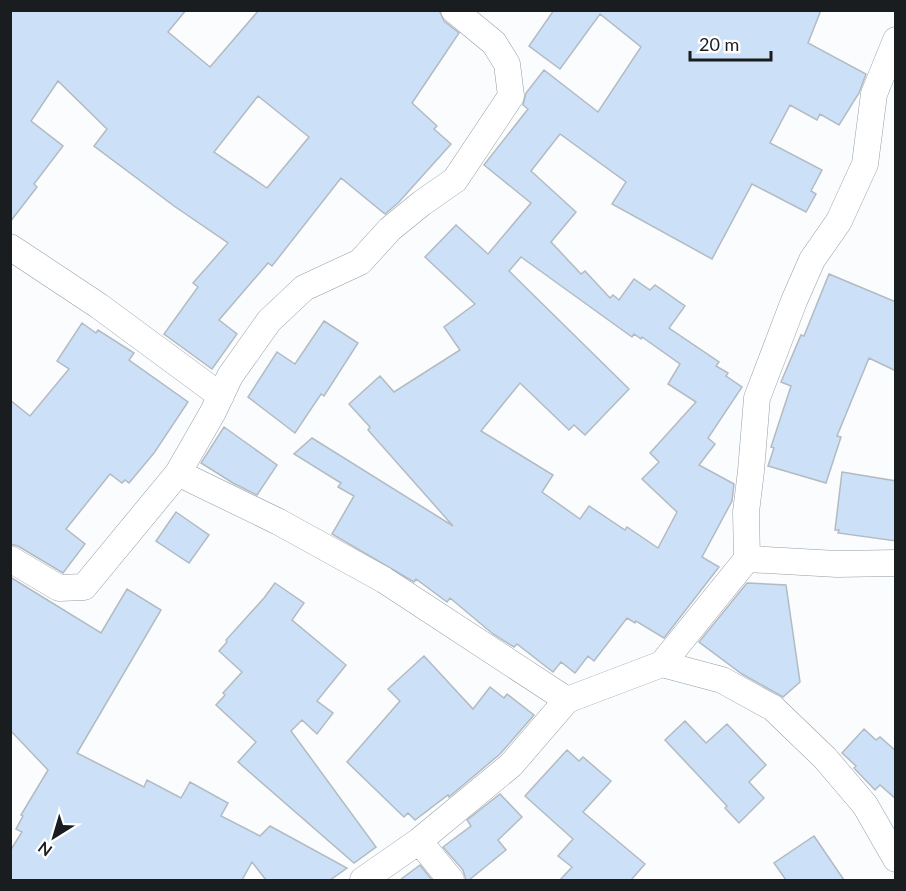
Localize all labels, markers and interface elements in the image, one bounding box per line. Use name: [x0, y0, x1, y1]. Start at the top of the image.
scale bar: [690, 24, 771, 62]
text: 20 m: [699, 33, 739, 55]
north arrow: [24, 807, 84, 867]
text: N: [34, 838, 55, 861]

